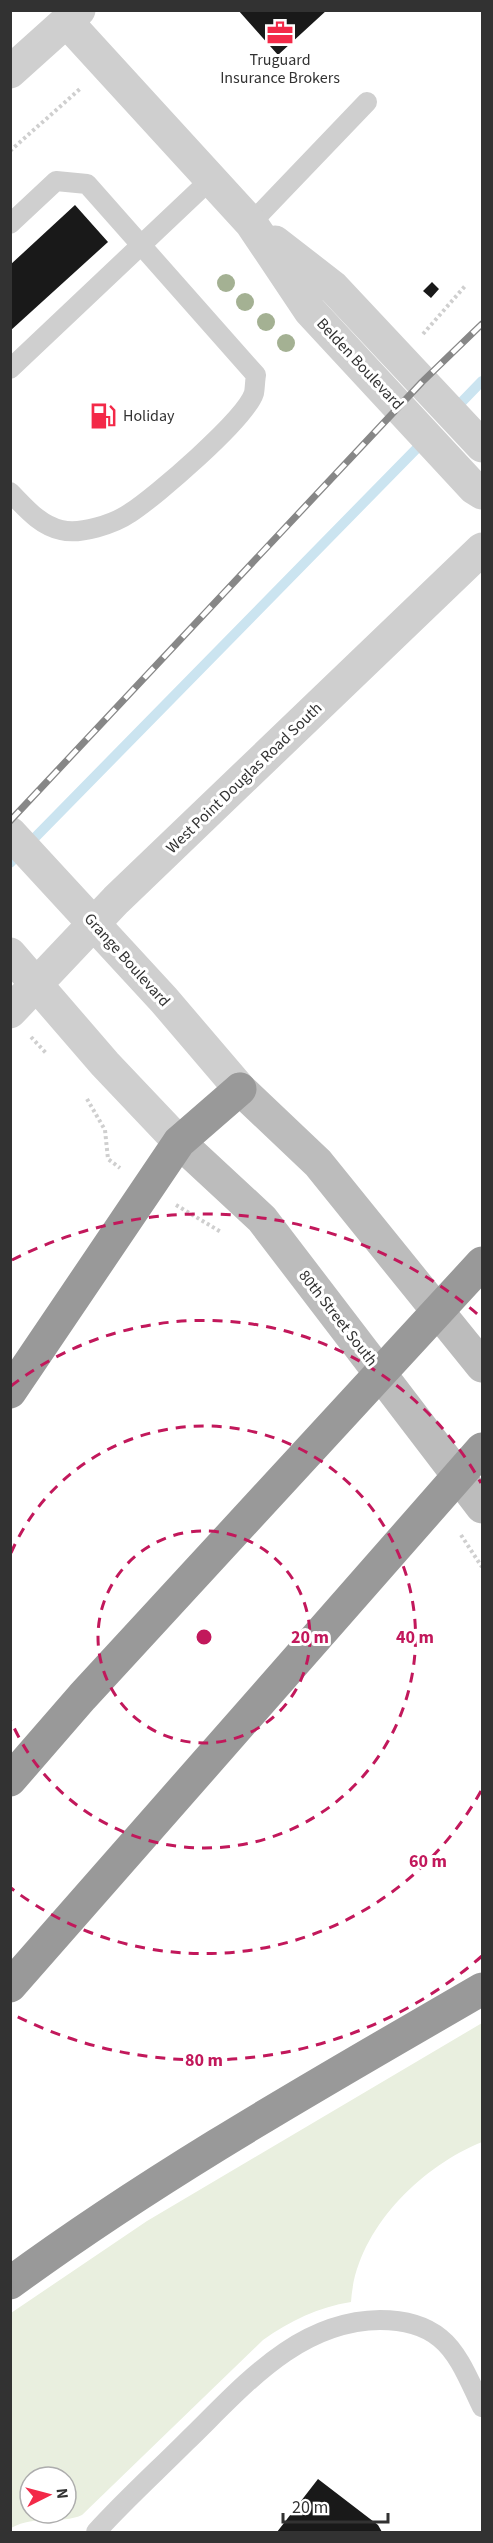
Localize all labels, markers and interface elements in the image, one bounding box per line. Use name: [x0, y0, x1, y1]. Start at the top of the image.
office icon: Truguard Insurance Brokers: [265, 18, 295, 48]
place label: Truguard Insurance Brokers: [220, 49, 340, 89]
street label: Belden Boulevard: [312, 313, 408, 415]
fuel station icon: Holiday: [88, 401, 118, 431]
place label: Holiday: [123, 405, 175, 427]
street label: West Point Douglas Road South: [161, 697, 327, 859]
street label: Grange Boulevard: [79, 908, 175, 1012]
street label: 80th Street South: [293, 1265, 383, 1371]
text: 20 m: [291, 1625, 329, 1650]
text: 40 m: [396, 1625, 434, 1650]
centre of rings: [194, 1627, 214, 1647]
text: 60 m: [409, 1849, 447, 1874]
text: 80 m: [185, 2048, 223, 2073]
north arrow: [18, 2465, 78, 2525]
scale bar: [283, 2486, 388, 2524]
text: N: [50, 2487, 73, 2500]
text: 20 m: [292, 2495, 328, 2520]

